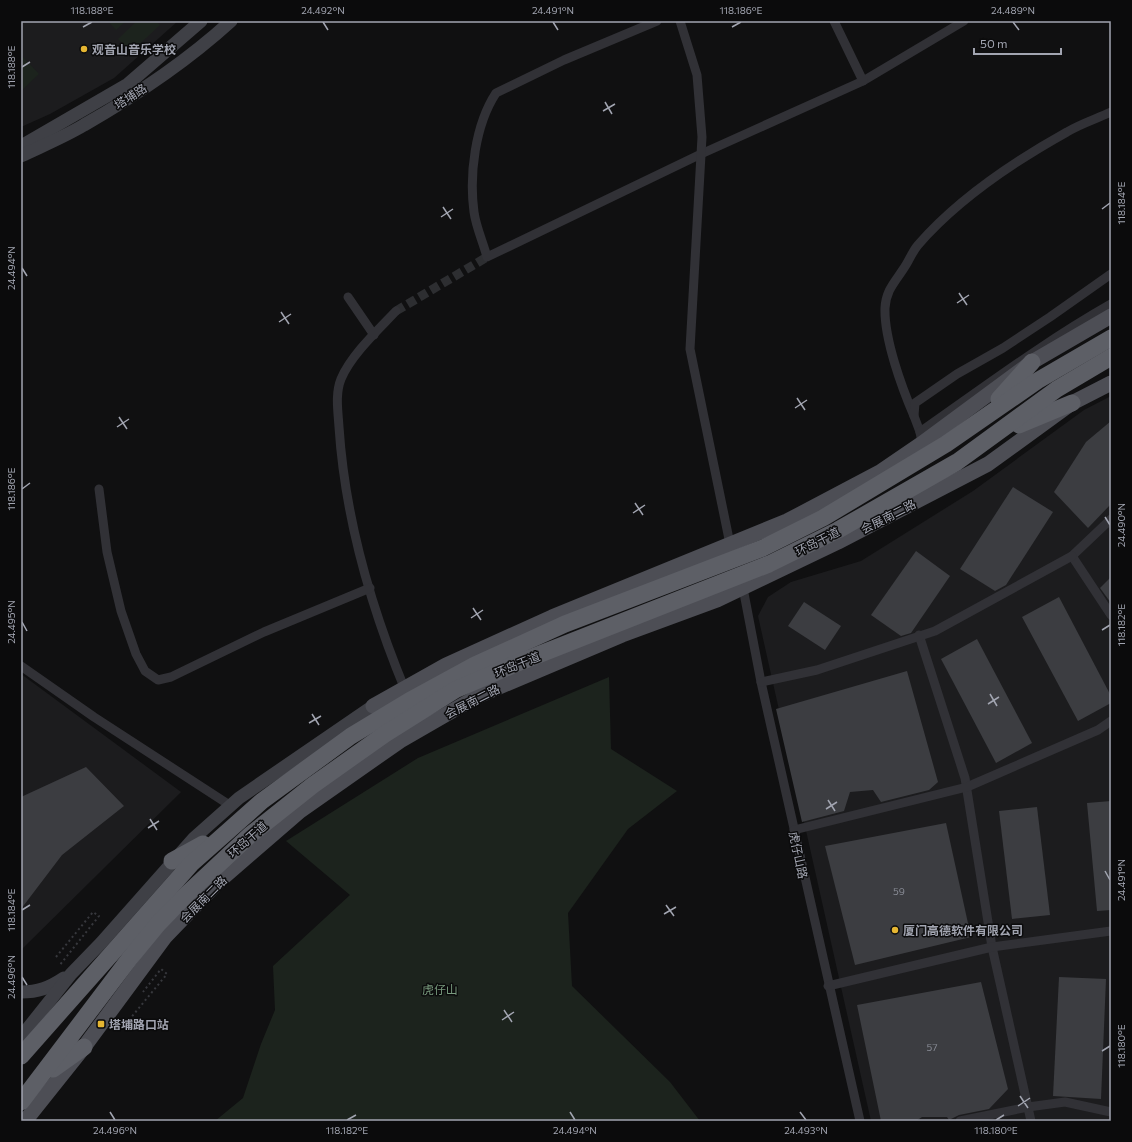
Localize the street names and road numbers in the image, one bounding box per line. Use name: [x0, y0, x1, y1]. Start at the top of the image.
street label: 塔埔路: [111, 80, 149, 112]
street label: 会展南二路: [858, 496, 918, 536]
street label: 环岛干道: [792, 524, 842, 558]
street label: 环岛干道: [492, 649, 542, 679]
street label: 会展南二路: [442, 681, 502, 721]
street label: 环岛干道: [224, 818, 270, 860]
street label: 虎仔山路: [787, 830, 811, 880]
street label: 会展南二路: [177, 873, 229, 925]

